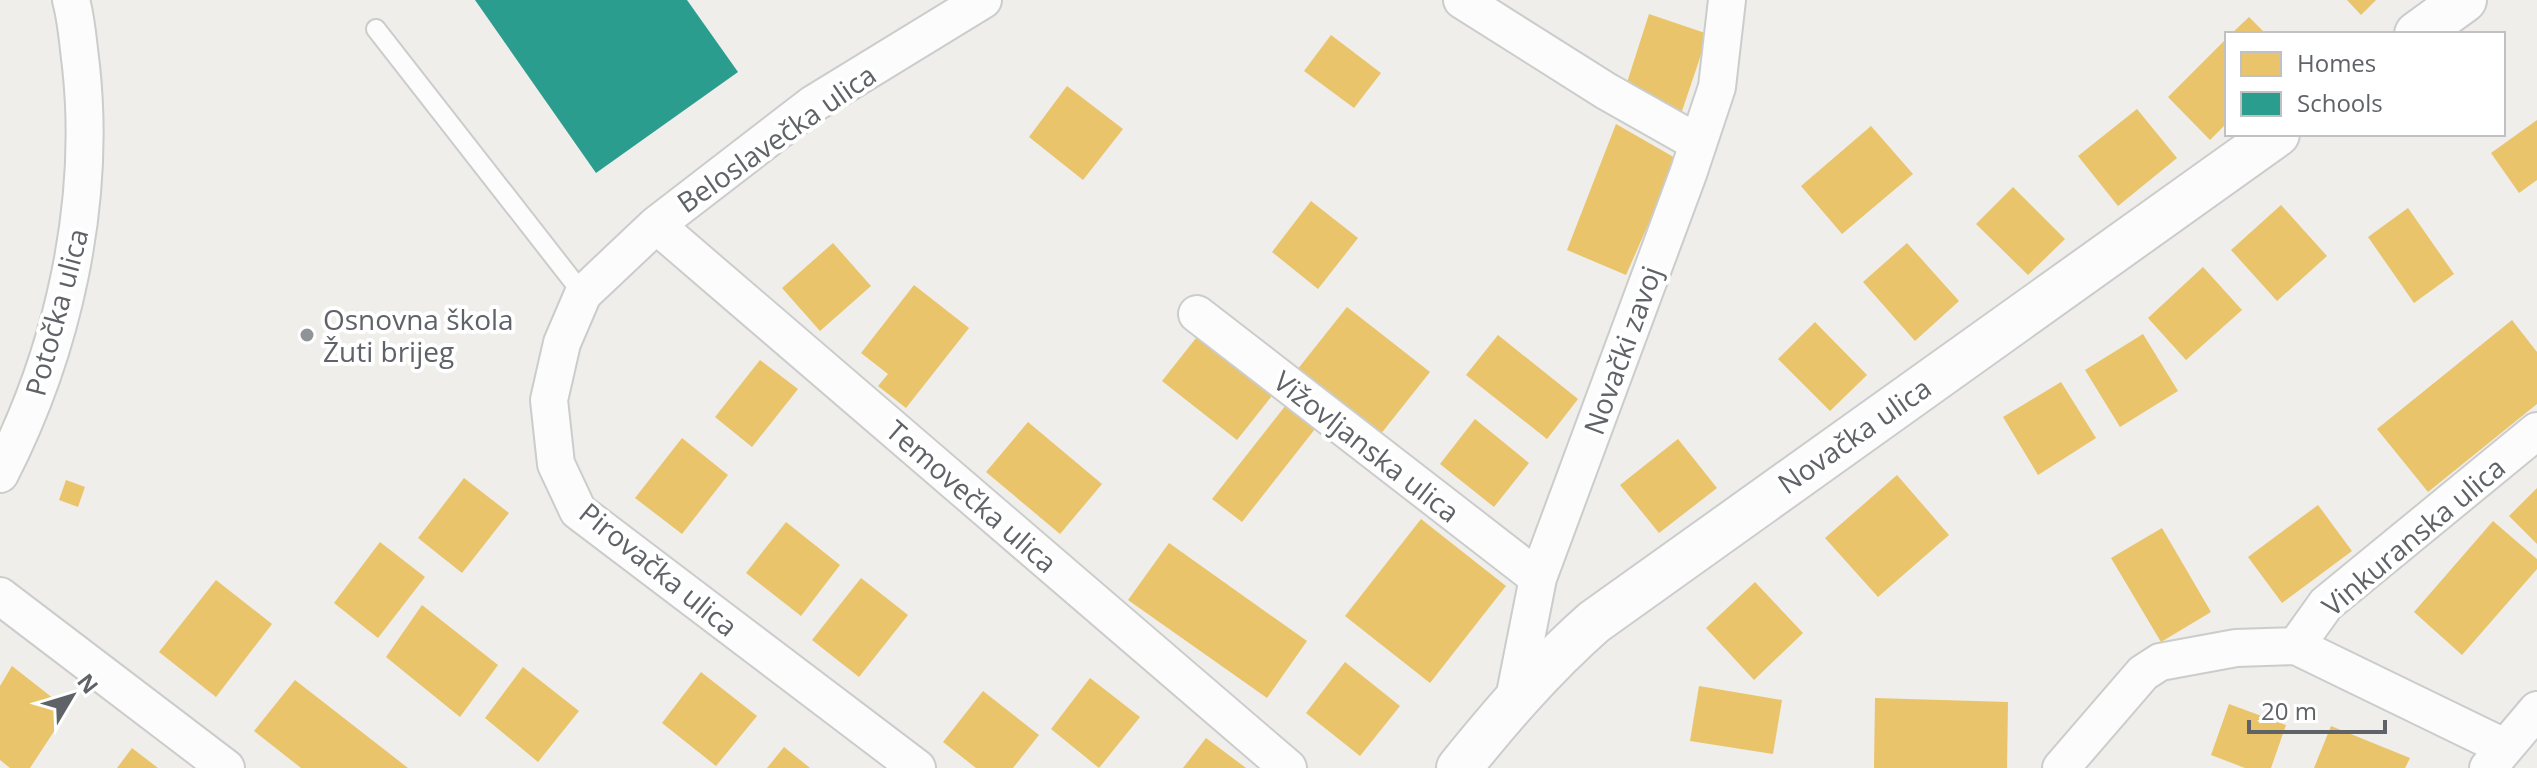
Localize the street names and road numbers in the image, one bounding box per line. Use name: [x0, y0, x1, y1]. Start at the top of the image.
street label: Beloslavečka ulica: [669, 55, 883, 221]
street label: Potočka ulica: [15, 224, 97, 400]
street label: Novački zavoj: [1574, 261, 1670, 439]
street label: Vižovljanska ulica: [1266, 362, 1468, 530]
street label: Novačka ulica: [1770, 368, 1938, 502]
street label: Temovečka ulica: [878, 411, 1066, 581]
street label: Vinkuranska ulica: [2313, 448, 2513, 624]
street label: Pirovačka ulica: [572, 494, 746, 644]

